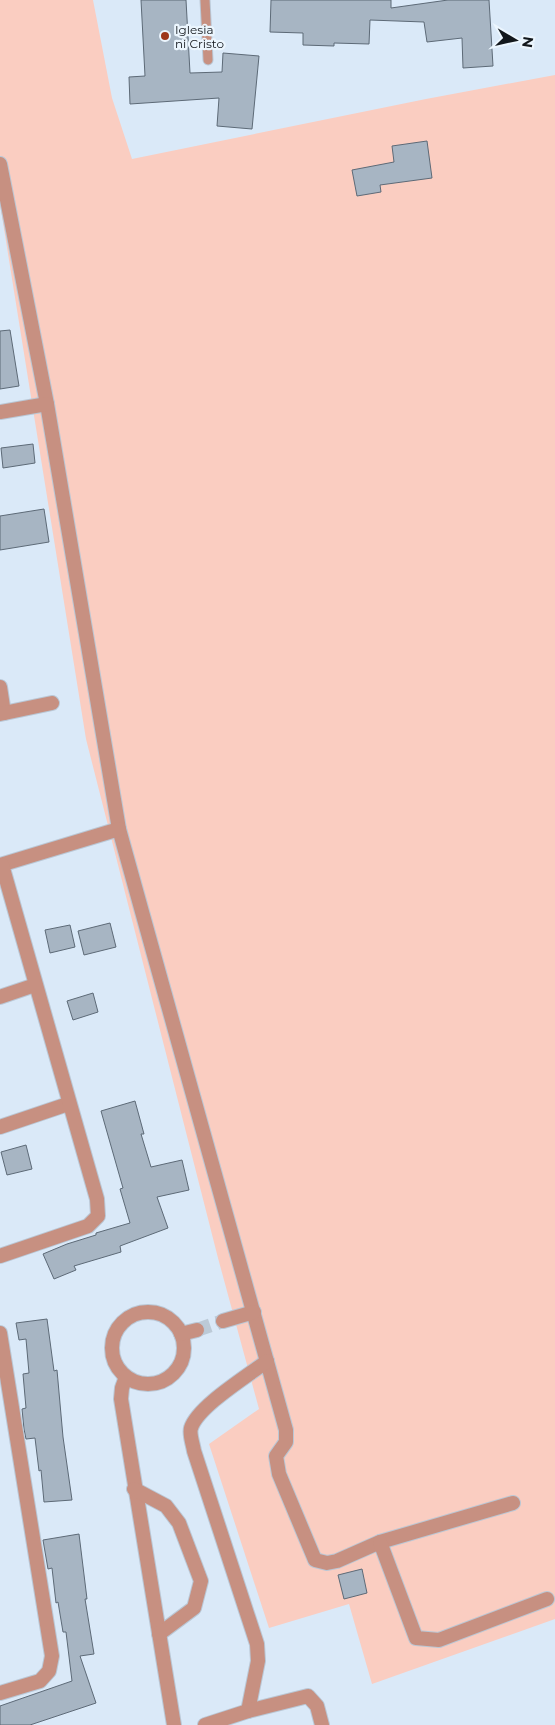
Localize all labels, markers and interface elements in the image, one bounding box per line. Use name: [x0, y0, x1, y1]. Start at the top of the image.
north arrow: [490, 15, 540, 65]
place label: Iglesia ni Cristo: [175, 22, 224, 51]
marker: Iglesia ni Cristo: [159, 30, 171, 42]
text: N: [518, 35, 538, 49]

